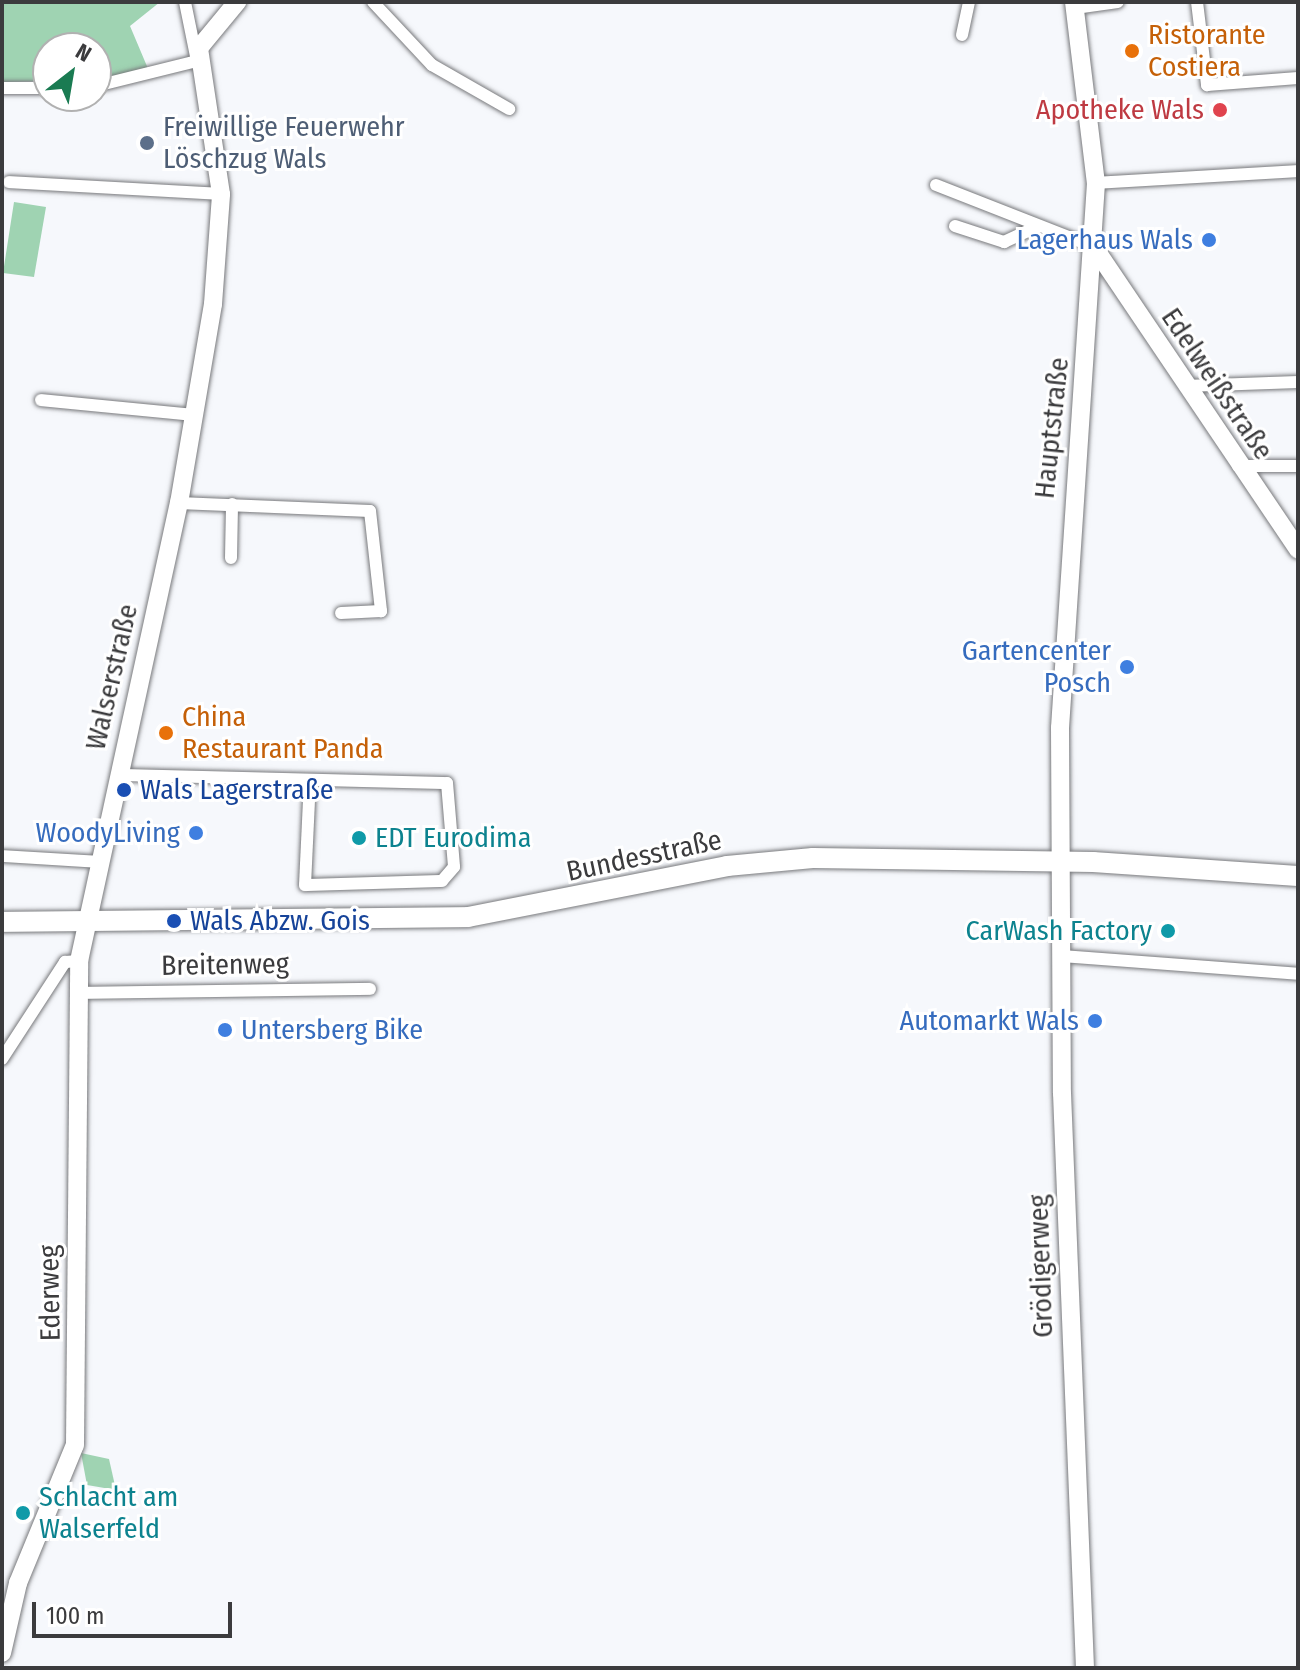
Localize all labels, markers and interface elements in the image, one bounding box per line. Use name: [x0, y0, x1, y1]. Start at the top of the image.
place label: Ristorante Costiera: [1148, 18, 1266, 84]
north arrow: [32, 32, 112, 112]
text: N: [71, 38, 96, 68]
marker: Ristorante Costiera: [1123, 42, 1141, 60]
place label: Apotheke Wals: [1036, 93, 1204, 127]
marker: Apotheke Wals: [1211, 101, 1229, 119]
place label: Freiwillige Feuerwehr Löschzug Wals: [163, 110, 405, 176]
marker: Freiwillige Feuerwehr Löschzug Wals: [138, 134, 156, 152]
place label: Lagerhaus Wals: [1016, 223, 1193, 257]
marker: Lagerhaus Wals: [1200, 231, 1218, 249]
street label: Edelweißstraße: [1154, 302, 1280, 466]
street label: Hauptstraße: [1028, 356, 1076, 500]
street label: Walserstraße: [79, 601, 145, 753]
place label: Gartencenter Posch: [962, 634, 1111, 700]
marker: Gartencenter Posch: [1118, 658, 1136, 676]
place label: China Restaurant Panda: [182, 700, 383, 766]
marker: China Restaurant Panda: [157, 724, 175, 742]
place label: Wals Lagerstraße: [140, 773, 334, 807]
marker: Wals Lagerstraße: [115, 781, 133, 799]
place label: WoodyLiving: [35, 816, 180, 850]
place label: EDT Eurodima: [375, 821, 531, 855]
street label: Bundesstraße: [563, 823, 725, 889]
marker: WoodyLiving: [187, 824, 205, 842]
marker: EDT Eurodima: [350, 829, 368, 847]
place label: Wals Abzw. Gois: [190, 904, 370, 938]
marker: Wals Abzw. Gois: [165, 912, 183, 930]
place label: CarWash Factory: [966, 914, 1152, 948]
marker: CarWash Factory: [1159, 922, 1177, 940]
street label: Breitenweg: [161, 947, 289, 983]
place label: Automarkt Wals: [899, 1004, 1079, 1038]
marker: Automarkt Wals: [1086, 1012, 1104, 1030]
place label: Untersberg Bike: [241, 1013, 423, 1047]
marker: Untersberg Bike: [216, 1021, 234, 1039]
street label: Grödigerweg: [1022, 1194, 1060, 1338]
street label: Ederweg: [32, 1244, 68, 1342]
place label: Schlacht am Walserfeld: [39, 1480, 178, 1546]
marker: Schlacht am Walserfeld: [14, 1504, 32, 1522]
scale bar: [36, 1586, 236, 1636]
text: 100 m: [46, 1602, 104, 1630]

